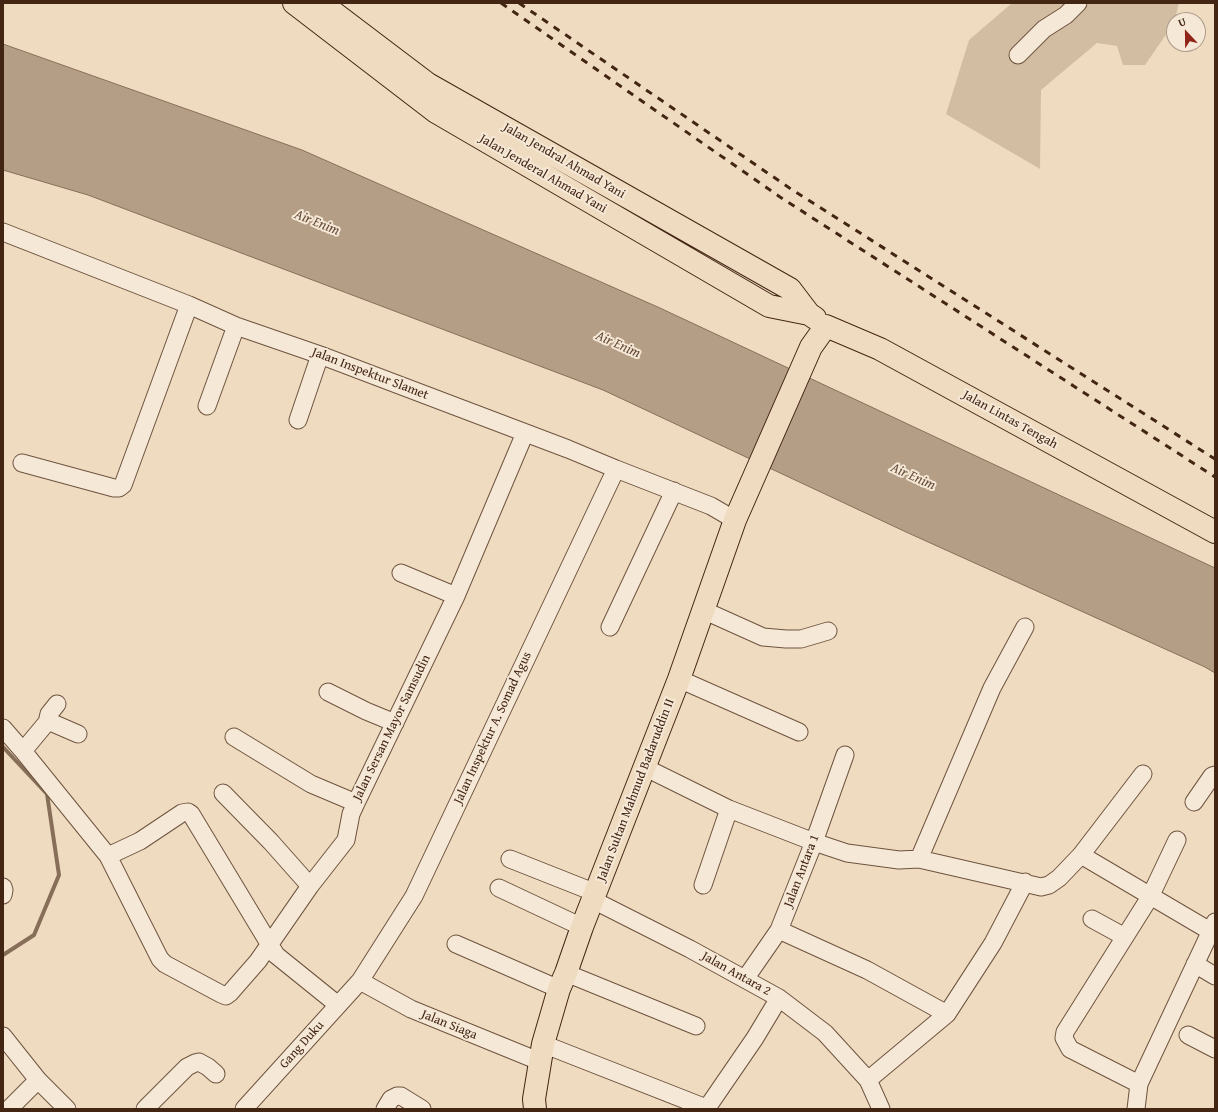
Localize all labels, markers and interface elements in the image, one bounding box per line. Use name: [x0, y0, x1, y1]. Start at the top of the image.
north arrow: [1166, 12, 1206, 52]
text: U: [1175, 13, 1188, 31]
street label: Jalan Jendral Ahmad Yani: [500, 120, 628, 202]
street label: Jalan Jenderal Ahmad Yani: [477, 131, 609, 217]
water label: Air Enim: [292, 206, 342, 240]
water label: Air Enim: [593, 328, 643, 362]
street label: Jalan Inspektur Slamet: [309, 345, 431, 403]
street label: Jalan Lintas Tengah: [960, 387, 1060, 453]
water label: Air Enim: [888, 460, 938, 494]
street label: Jalan Inspektur A. Somad Agus: [451, 649, 535, 807]
street label: Jalan Sersan Mayor Samsudin: [350, 652, 434, 804]
street label: Jalan Sultan Mahmud Badaruddin II: [594, 696, 678, 884]
street label: Jalan Antara 1: [781, 832, 823, 910]
street label: Jalan Antara 2: [699, 949, 773, 999]
street label: Jalan Siaga: [419, 1007, 479, 1043]
street label: Gang Duku: [276, 1018, 328, 1072]

